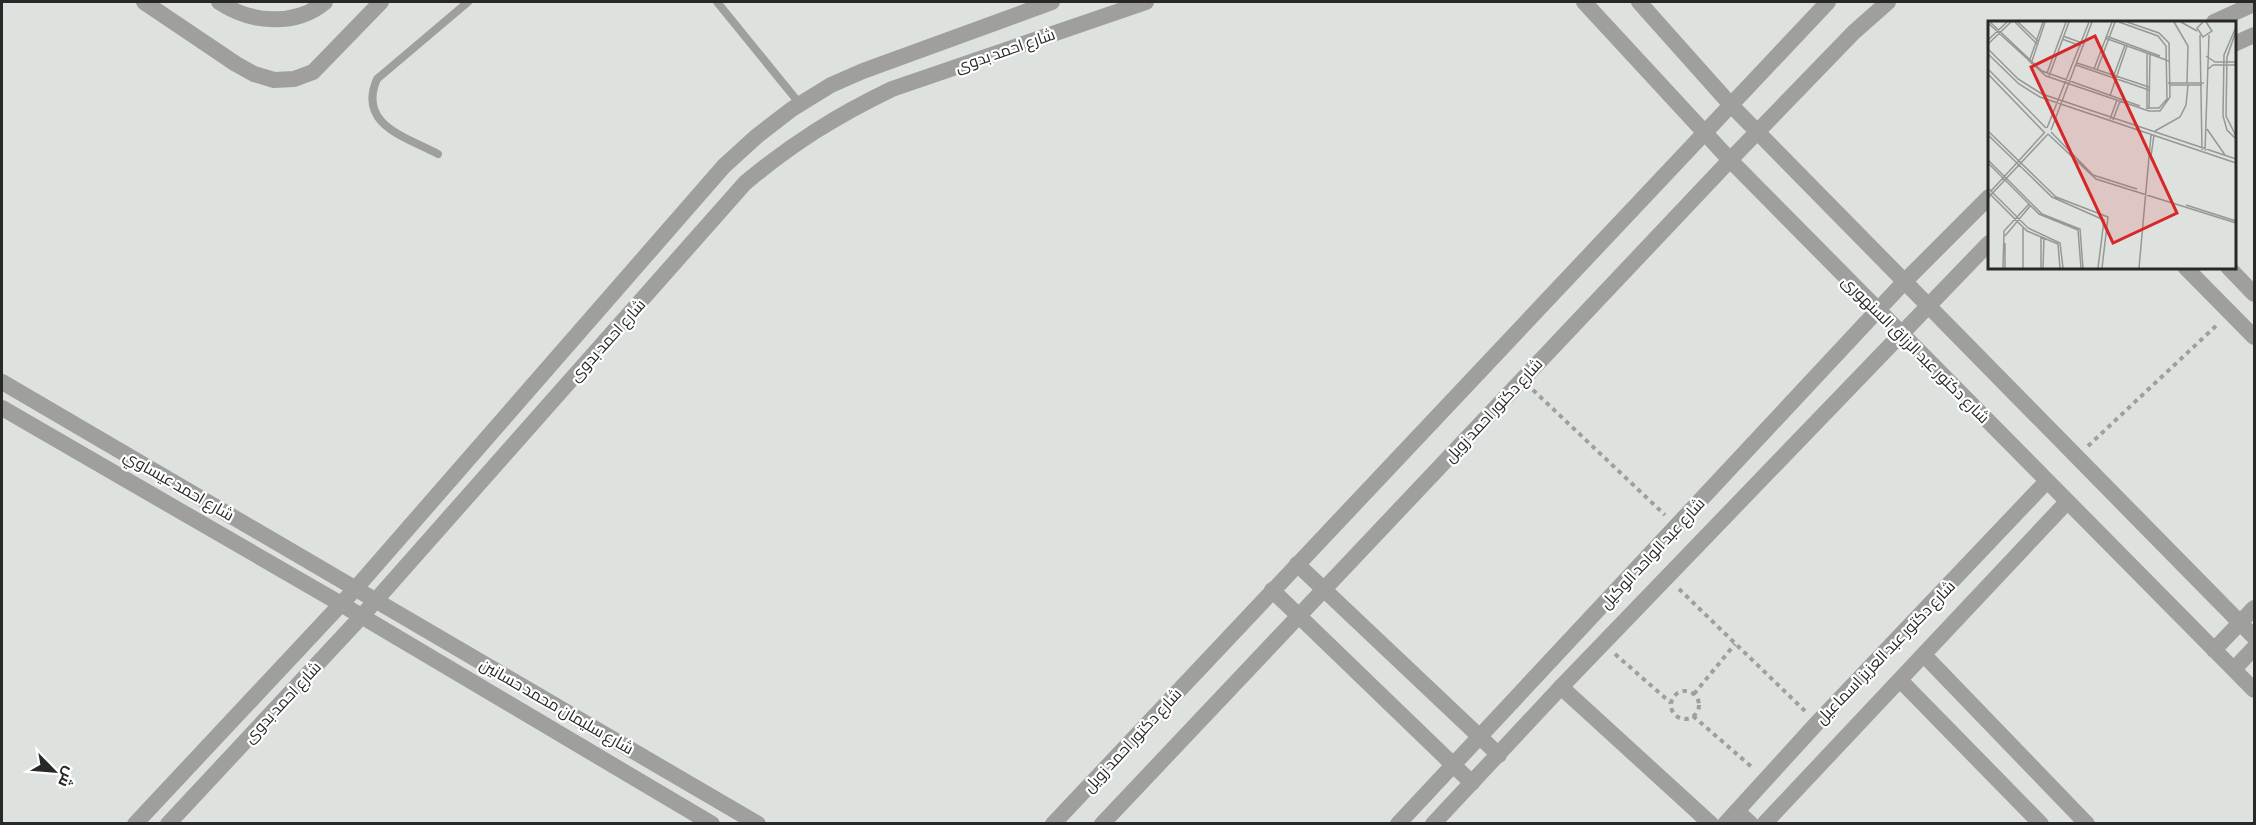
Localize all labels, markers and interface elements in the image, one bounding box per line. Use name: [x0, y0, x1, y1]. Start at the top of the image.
inset map: [1988, 21, 2235, 268]
street label: شارع احمد بدوى: [953, 25, 1058, 78]
street label: شارع دكتور عبد الرزاق السنهورى: [1836, 272, 1993, 429]
street label: شارع احمد بدوى: [566, 296, 651, 387]
street label: شارع دكتور احمد زويل: [1441, 355, 1548, 468]
street label: شارع احمد عيساوي: [118, 447, 237, 528]
street label: شارع عبد الواحد الوكيل: [1597, 495, 1710, 614]
street label: شارع دكتور عبد العزيز اسماعيل: [1812, 577, 1960, 729]
street label: شارع سليمان محمد حسانين: [475, 655, 637, 760]
street label: شارع احمد بدوى: [241, 658, 326, 748]
street label: شارع دكتور احمد زويل: [1080, 685, 1187, 798]
north arrow: [24, 741, 84, 801]
text: ش: [53, 763, 79, 790]

